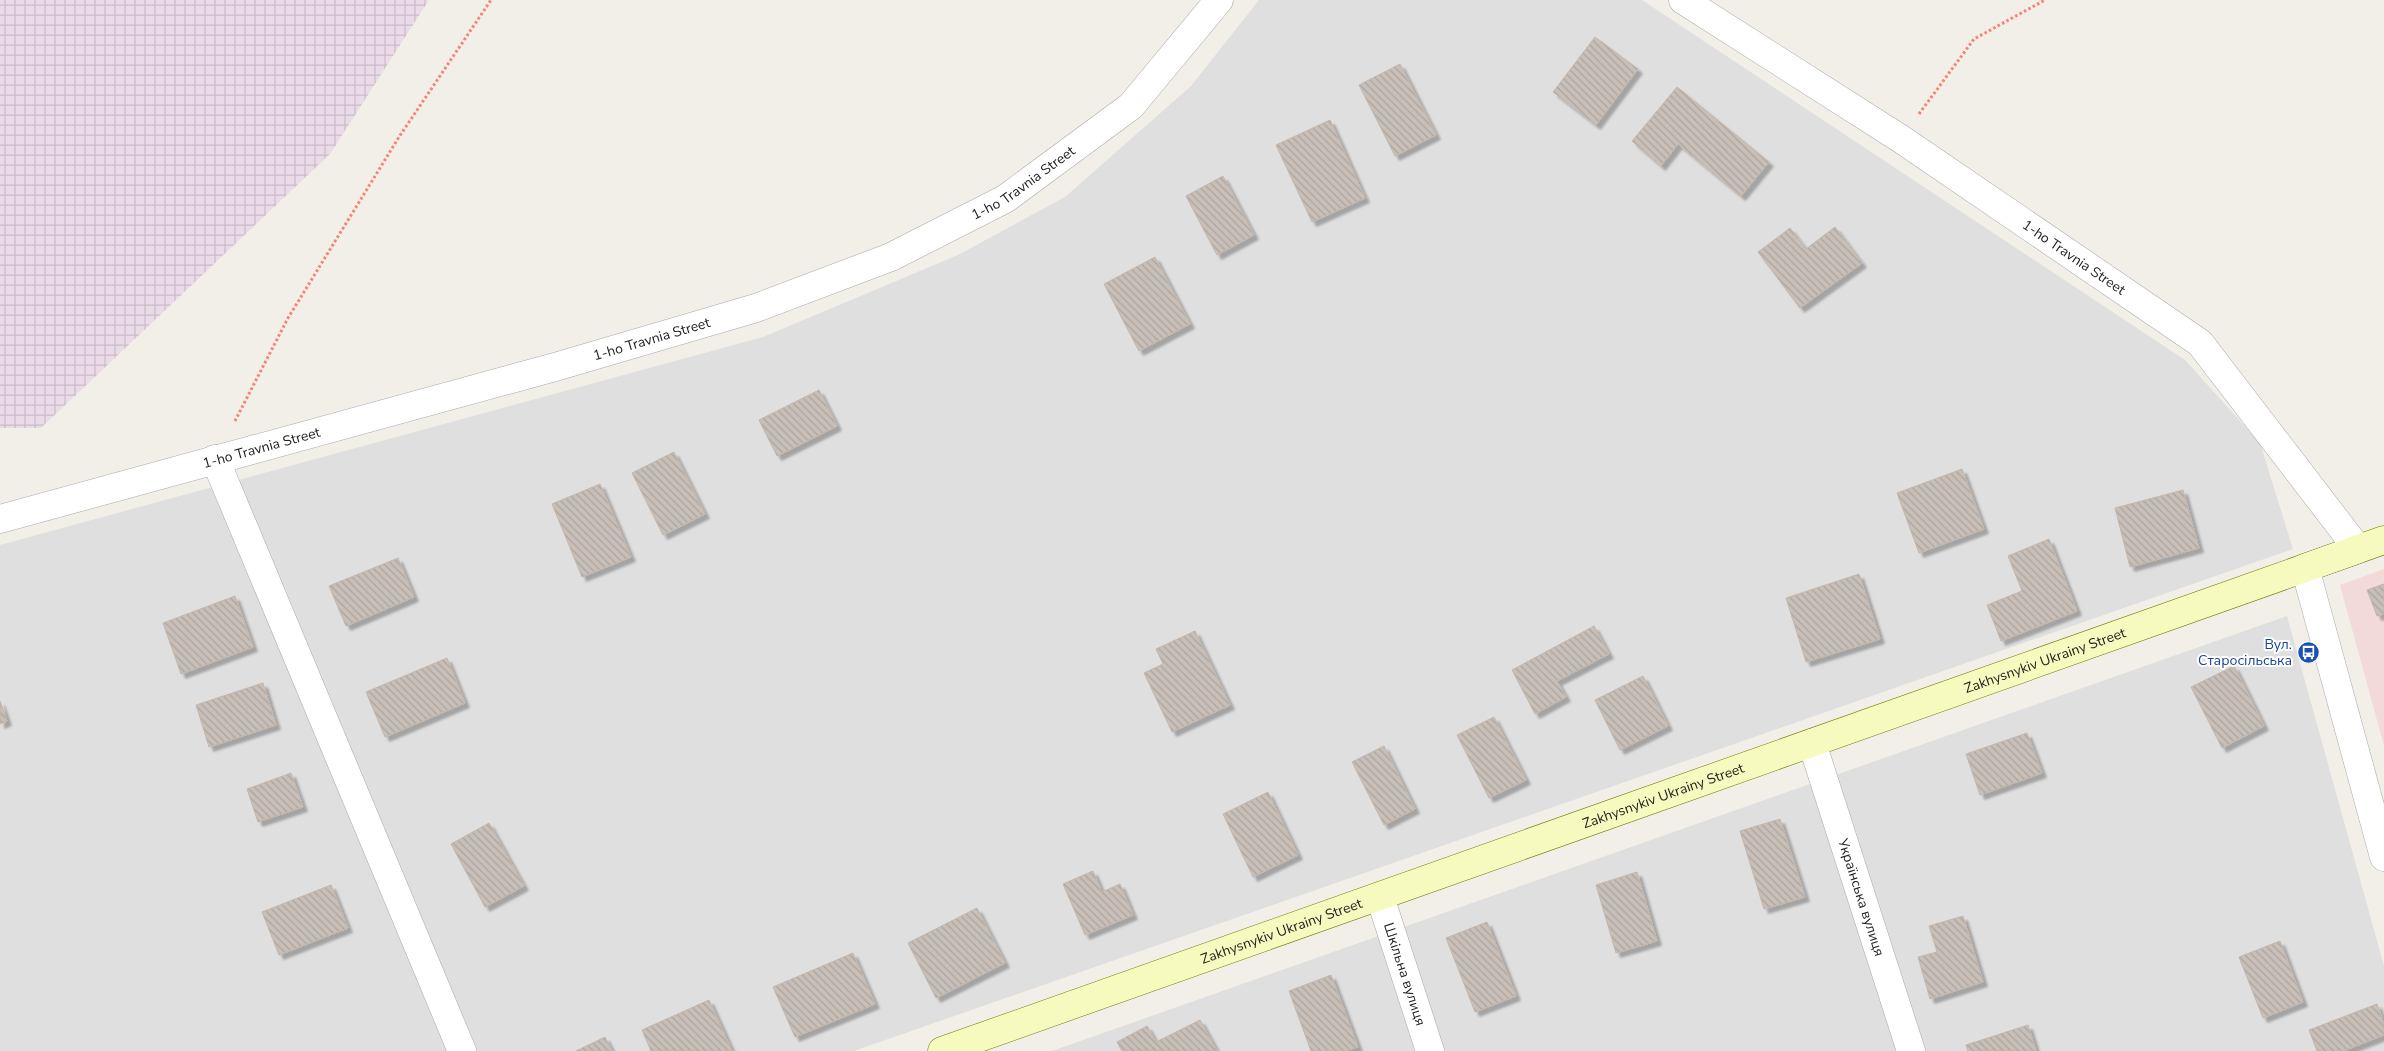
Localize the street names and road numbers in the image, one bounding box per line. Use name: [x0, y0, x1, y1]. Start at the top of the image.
street label: 1-ho Travnia Street: [968, 141, 1079, 224]
street label: 1-ho Travnia Street: [2019, 215, 2129, 299]
street label: 1-ho Travnia Street: [591, 312, 712, 365]
street label: 1-ho Travnia Street: [200, 422, 322, 473]
street label: Zakhysnykiv Ukrainy Street: [1961, 623, 2128, 698]
street label: Zakhysnykiv Ukrainy Street: [1580, 758, 1747, 833]
street label: Українська вулиця: [1833, 835, 1889, 958]
street label: Zakhysnykiv Ukrainy Street: [1198, 893, 1365, 968]
street label: Шкільна вулиця: [1379, 920, 1431, 1028]

